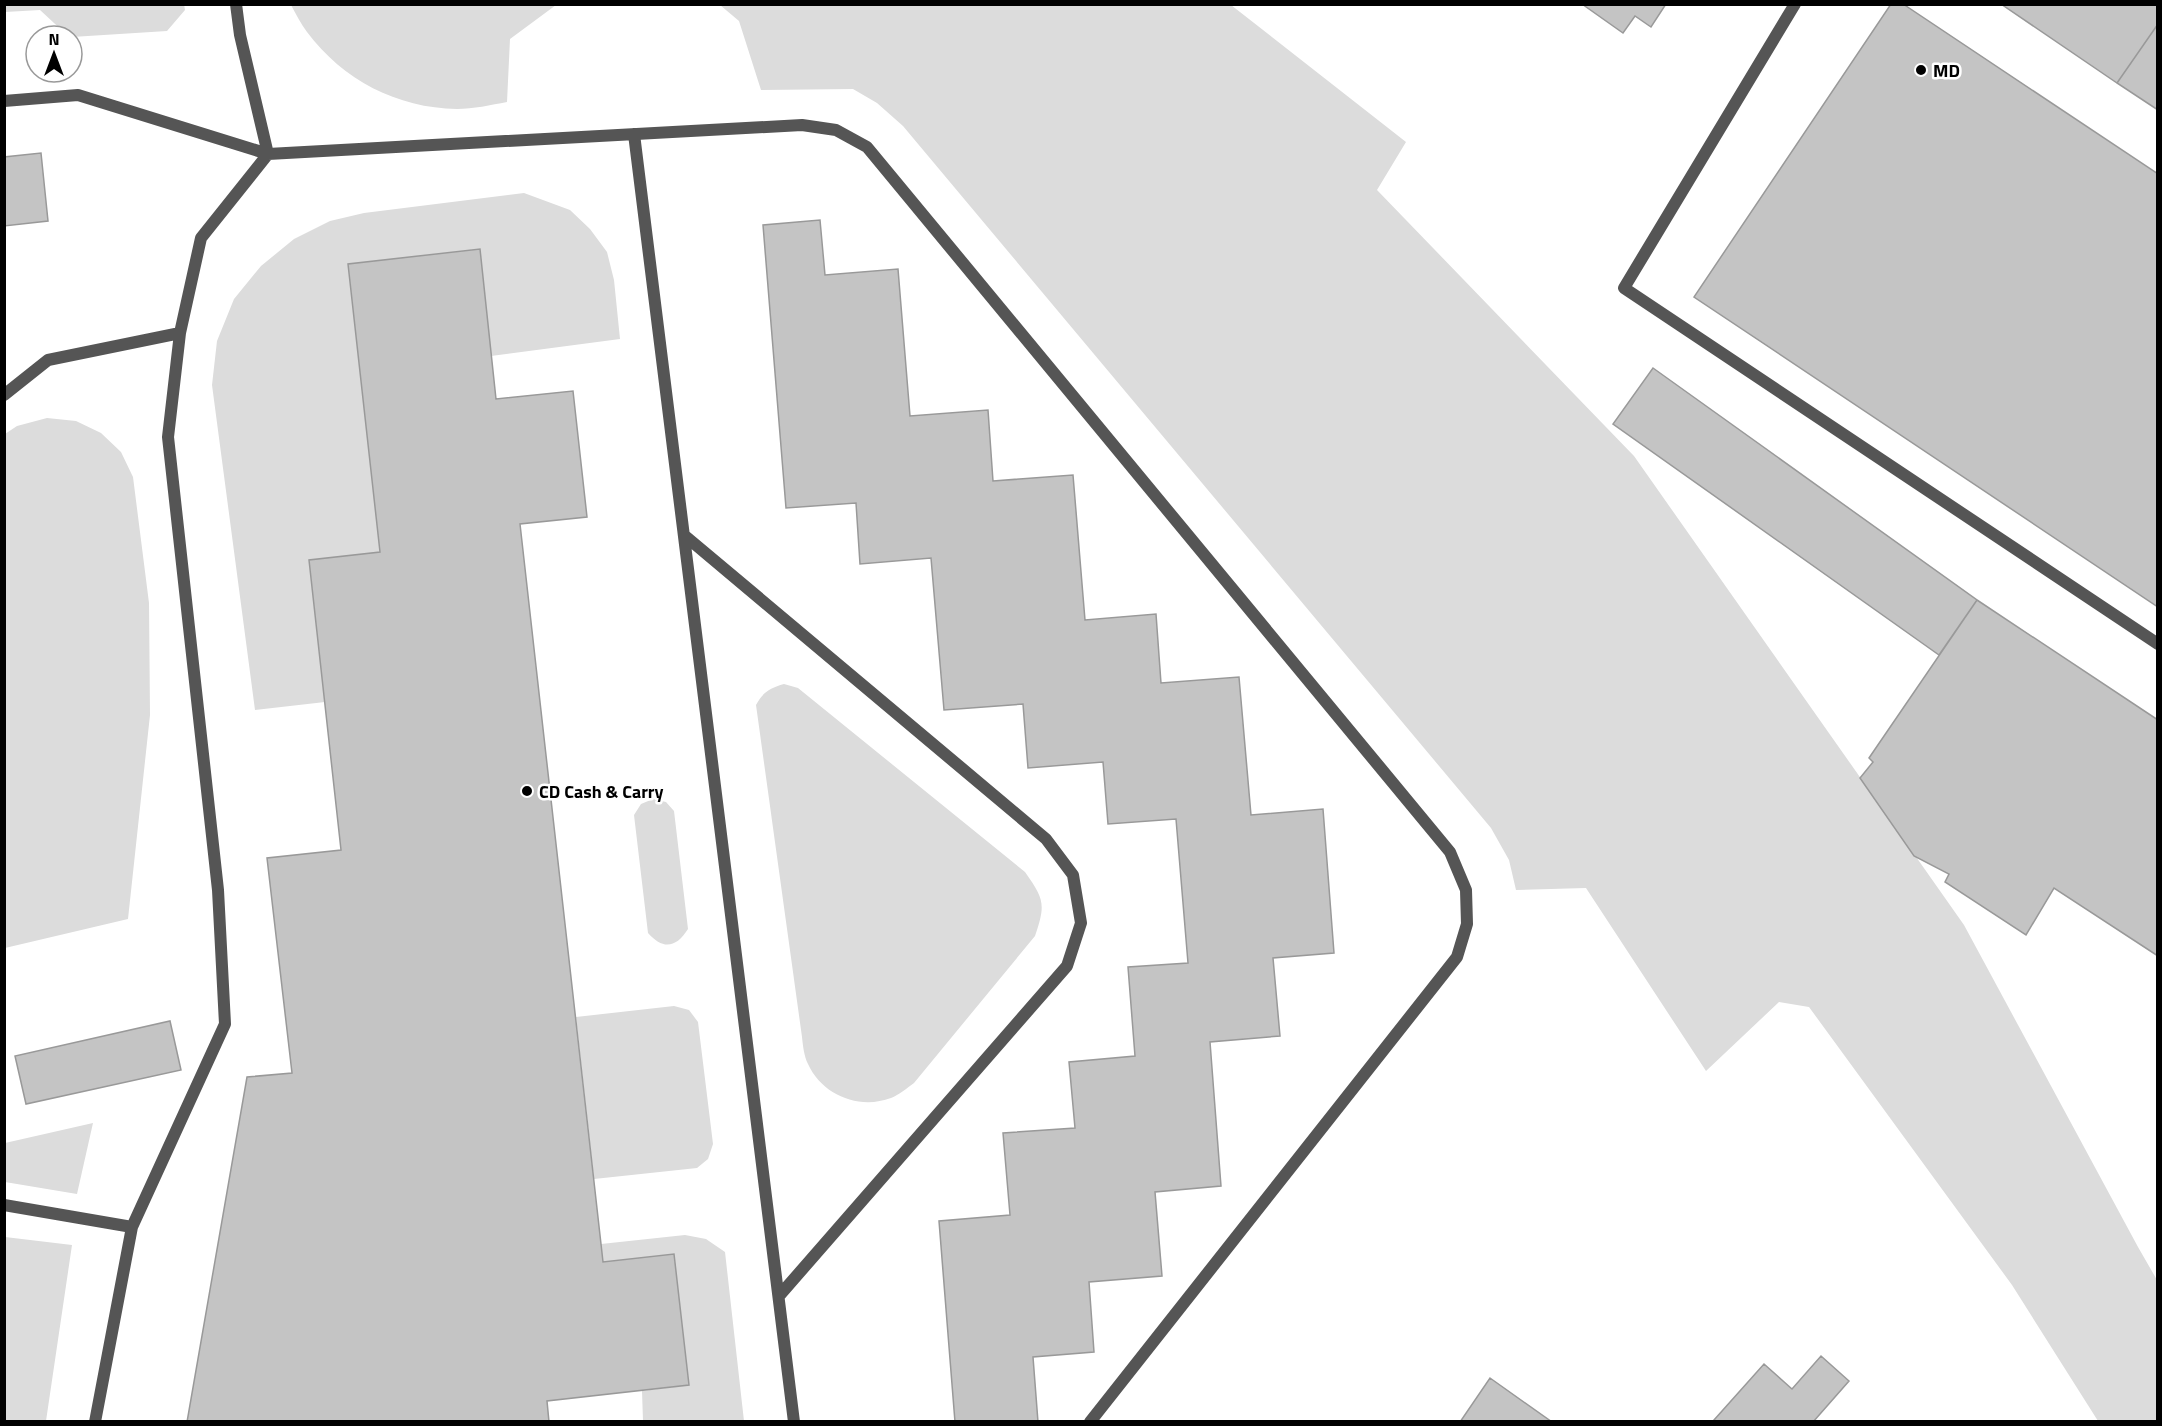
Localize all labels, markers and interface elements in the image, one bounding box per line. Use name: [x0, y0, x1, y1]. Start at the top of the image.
north arrow: [24, 24, 84, 84]
text: N: [48, 27, 60, 51]
place label: MD: [1933, 57, 1960, 84]
marker: MD: [1914, 63, 1928, 77]
place label: CD Cash & Carry: [539, 778, 664, 805]
marker: CD Cash & Carry: [520, 784, 534, 798]

